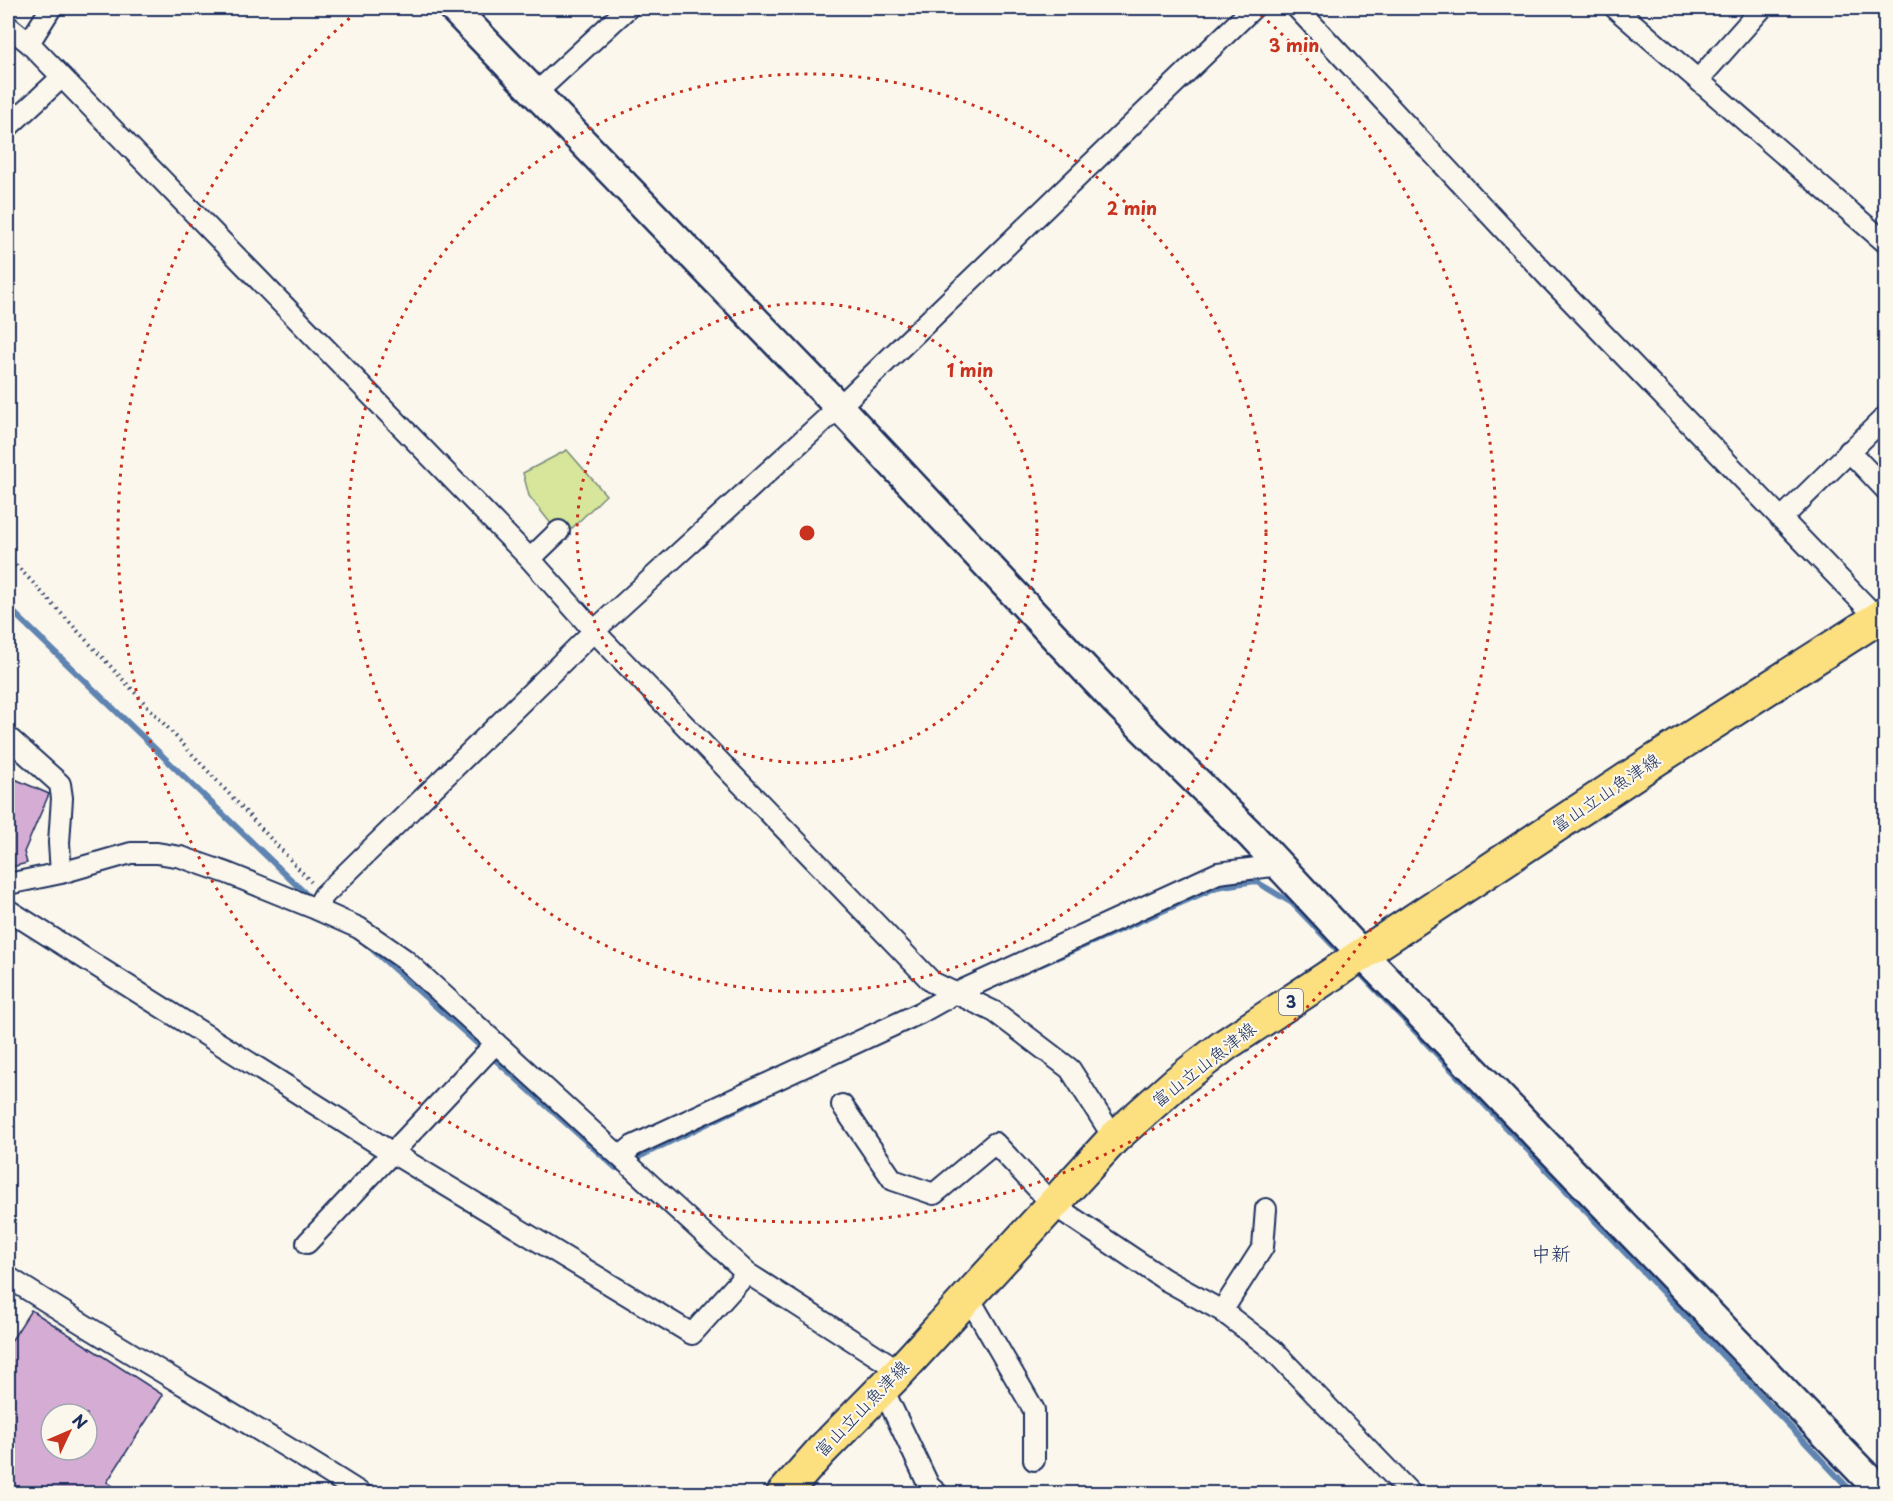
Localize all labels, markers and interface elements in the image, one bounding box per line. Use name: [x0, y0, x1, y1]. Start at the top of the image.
text: 3 min: [1269, 31, 1319, 58]
text: 2 min: [1107, 194, 1157, 221]
text: 1 min: [947, 356, 993, 383]
centre of rings: [797, 523, 817, 543]
street label: 富山立山魚津線: [1545, 745, 1665, 838]
road number: 3: [1279, 989, 1303, 1015]
street label: 富山立山魚津線: [1145, 1014, 1261, 1113]
district label: 中新: [1531, 1238, 1571, 1268]
street label: 富山立山魚津線: [807, 1353, 914, 1463]
north arrow: [39, 1402, 99, 1462]
text: N: [67, 1408, 94, 1434]

